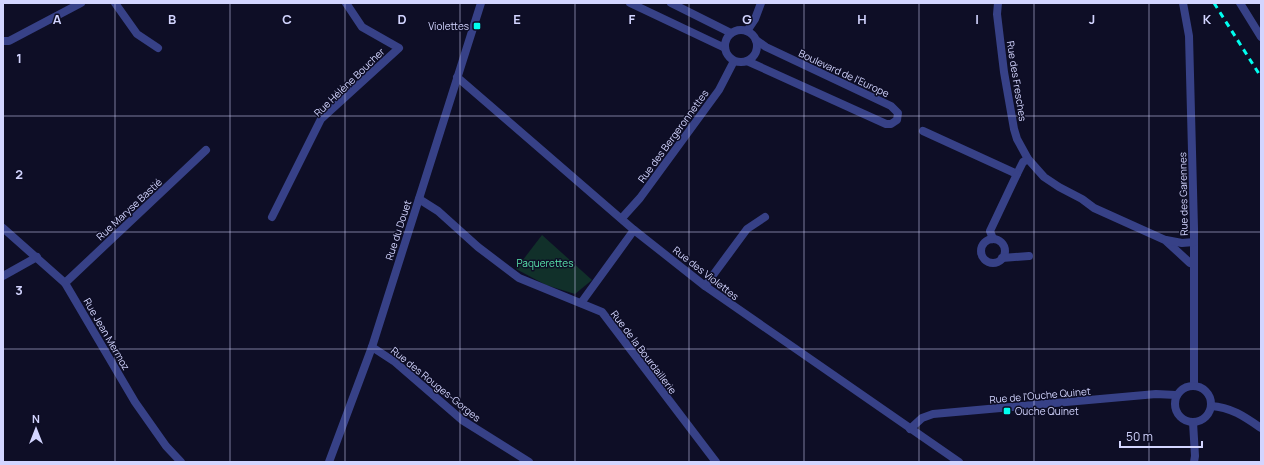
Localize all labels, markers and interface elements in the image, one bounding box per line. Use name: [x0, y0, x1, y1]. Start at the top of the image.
text: A: [53, 10, 62, 28]
text: B: [168, 10, 176, 28]
text: C: [282, 10, 292, 28]
text: D: [397, 10, 407, 28]
text: E: [513, 10, 521, 28]
text: F: [629, 10, 636, 28]
text: G: [742, 10, 752, 28]
text: H: [857, 10, 867, 28]
text: I: [975, 10, 979, 28]
text: J: [1089, 10, 1095, 28]
text: K: [1203, 10, 1212, 28]
place label: Violettes: [428, 19, 469, 33]
marker: Violettes: [472, 21, 482, 31]
street label: Rue des Fresches: [1004, 40, 1030, 122]
street label: Rue Hélène Boucher: [311, 44, 388, 120]
street label: Boulevard de l'Europe: [796, 46, 892, 100]
text: 1: [16, 49, 22, 67]
street label: Rue des Bergeronnettes: [634, 87, 712, 185]
street label: Rue des Garennes: [1175, 152, 1191, 236]
text: 2: [15, 165, 23, 183]
street label: Rue Maryse Bastié: [93, 175, 165, 243]
street label: Rue du Douet: [382, 198, 414, 262]
street label: Rue des Violettes: [670, 243, 742, 303]
park label: Paquerettes: [517, 256, 573, 270]
text: 3: [15, 281, 23, 299]
street label: Rue Jean Mermoz: [81, 295, 133, 373]
street label: Rue de la Bourdaillerie: [608, 307, 680, 397]
street label: Rue des Rouges-Gorges: [388, 343, 484, 425]
street label: Rue de l'Ouche Quinet: [989, 384, 1091, 406]
place label: Ouche Quinet: [1015, 404, 1079, 418]
marker: Ouche Quinet: [1002, 406, 1012, 416]
north arrow: [16, 409, 56, 449]
text: N: [32, 411, 40, 426]
scale bar: [1120, 423, 1202, 449]
text: 50 m: [1126, 428, 1153, 445]

